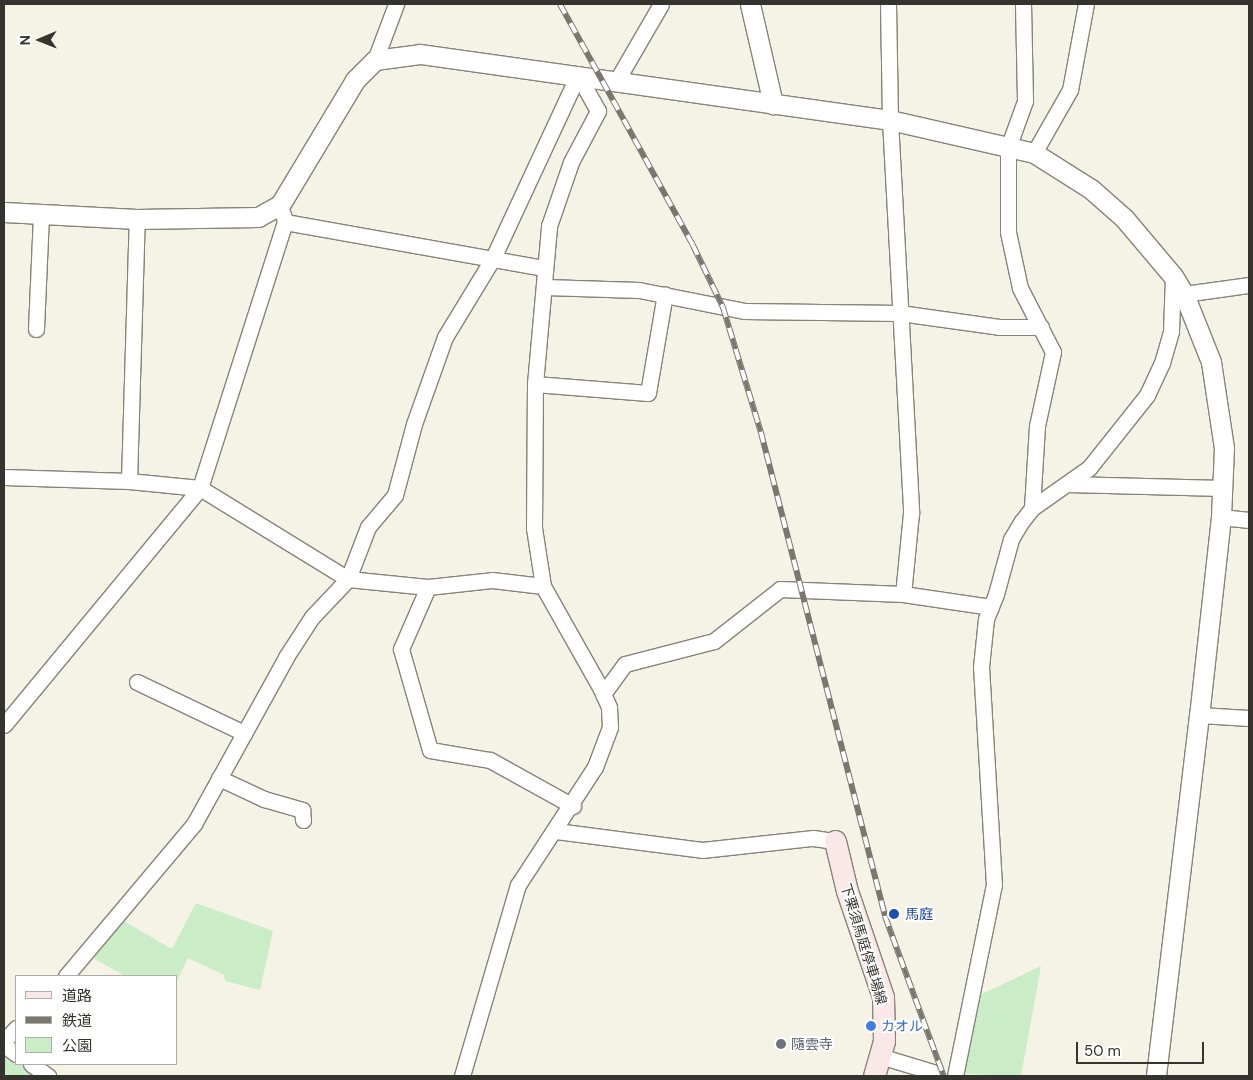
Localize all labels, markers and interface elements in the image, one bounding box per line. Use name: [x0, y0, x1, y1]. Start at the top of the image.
north arrow: [15, 15, 65, 65]
text: N: [16, 35, 34, 46]
street label: 下栗須馬庭停車場線: [838, 881, 890, 1007]
place label: 馬庭: [905, 906, 933, 922]
marker: 馬庭: [887, 907, 901, 921]
legend: [15, 975, 178, 1065]
text: 道路: [62, 986, 92, 1006]
text: 鉄道: [62, 1011, 92, 1031]
place label: カオル: [881, 1018, 923, 1034]
marker: カオル: [865, 1020, 877, 1032]
scale bar: [1078, 1032, 1206, 1064]
text: 公園: [62, 1036, 92, 1056]
place label: 隨雲寺: [791, 1036, 833, 1052]
marker: 隨雲寺: [775, 1038, 787, 1050]
text: 50 m: [1084, 1041, 1121, 1061]

